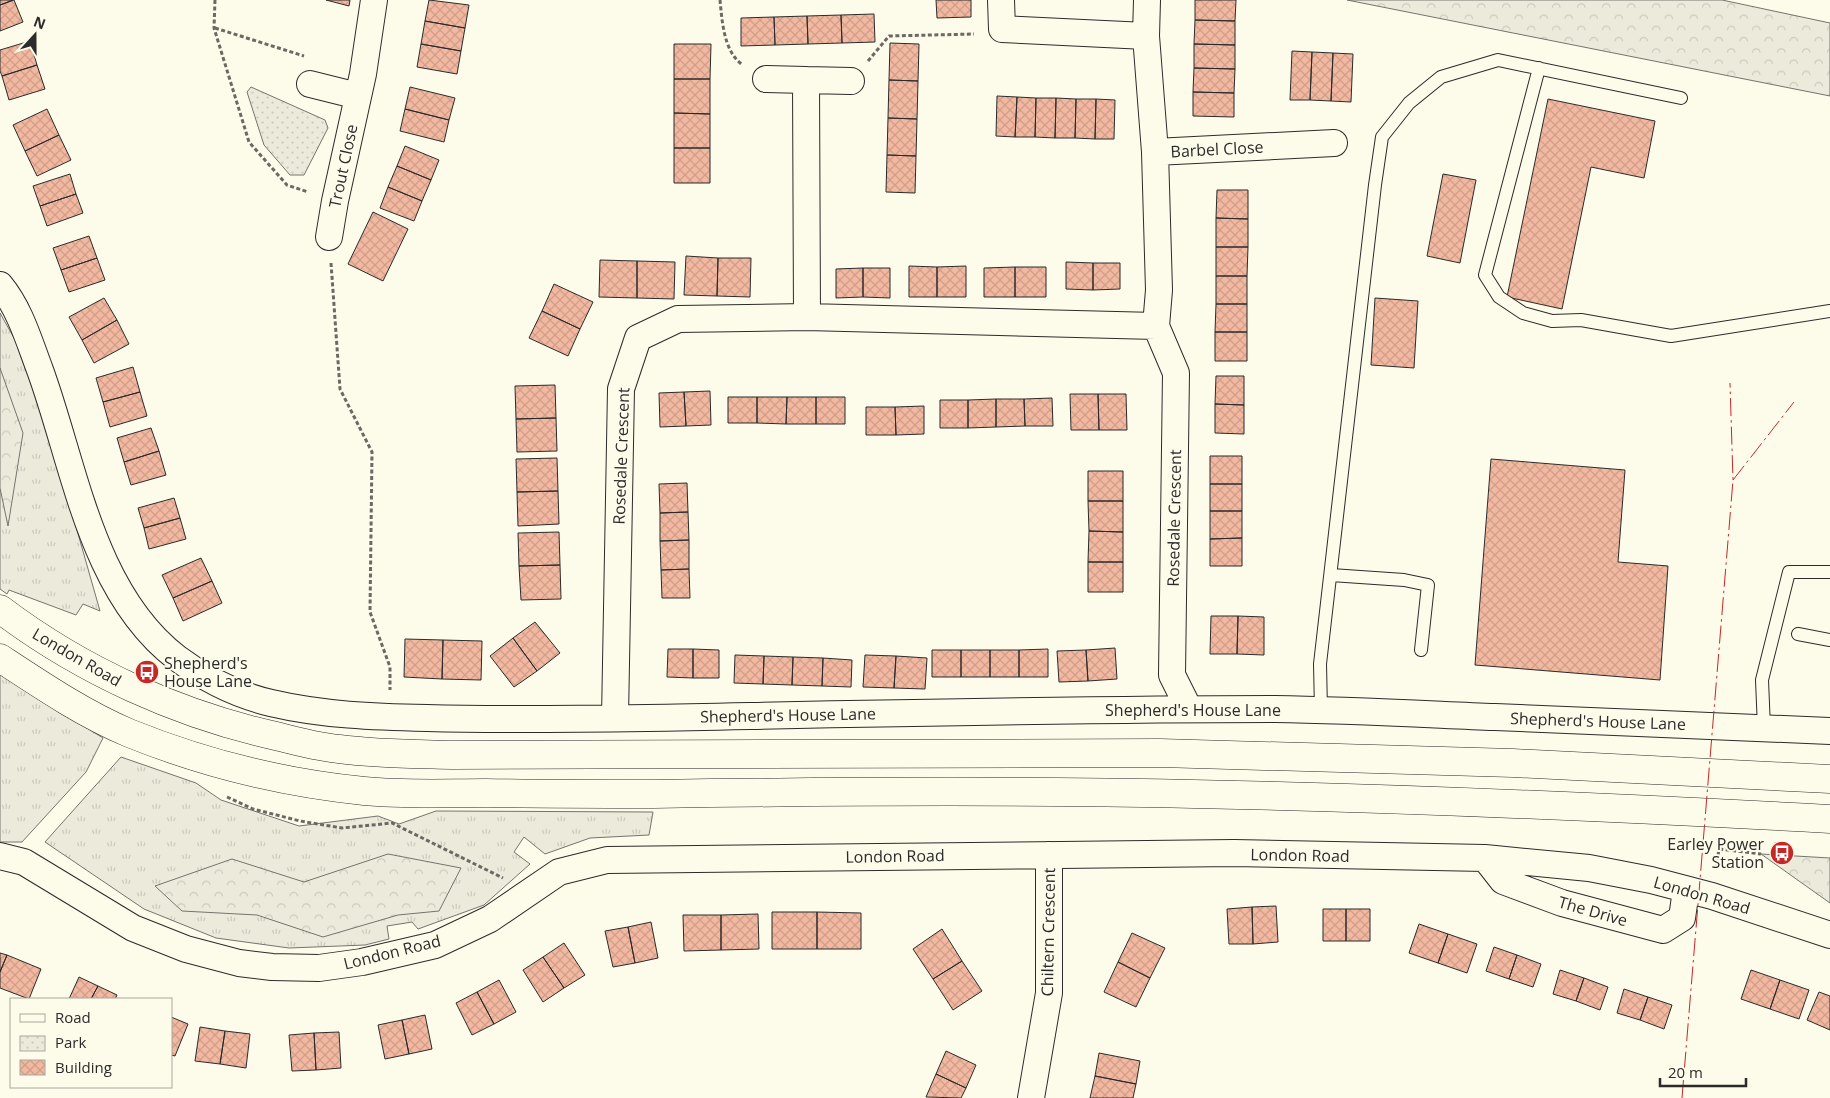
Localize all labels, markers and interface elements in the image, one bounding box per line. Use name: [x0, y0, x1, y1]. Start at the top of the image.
north arrow: [10, 10, 60, 60]
text: N: [31, 11, 49, 33]
street label: Trout Close: [323, 122, 363, 210]
street label: Barbel Close: [1170, 136, 1264, 162]
street label: Rosedale Crescent: [608, 387, 634, 525]
street label: Rosedale Crescent: [1162, 449, 1186, 587]
street label: London Road: [28, 623, 126, 691]
place label: Shepherd's House Lane: [164, 652, 252, 692]
bus stop icon: Shepherd's House Lane: [134, 659, 160, 685]
street label: Shepherd's House Lane: [1105, 699, 1281, 721]
street label: Shepherd's House Lane: [700, 702, 876, 728]
street label: Shepherd's House Lane: [1510, 707, 1686, 735]
place label: Earley Power Station: [1667, 833, 1764, 873]
bus stop icon: Earley Power Station: [1769, 840, 1795, 866]
street label: London Road: [1250, 843, 1350, 867]
street label: London Road: [845, 844, 945, 868]
street label: Chiltern Crescent: [1036, 867, 1060, 996]
street label: London Road: [1651, 871, 1753, 919]
street label: The Drive: [1556, 891, 1630, 931]
street label: London Road: [341, 929, 443, 975]
legend: [10, 998, 172, 1088]
text: Road: [55, 1007, 91, 1027]
text: Park: [55, 1032, 86, 1052]
scale bar: [1660, 1056, 1746, 1088]
text: Building: [55, 1057, 112, 1077]
text: 20 m: [1668, 1062, 1703, 1082]

